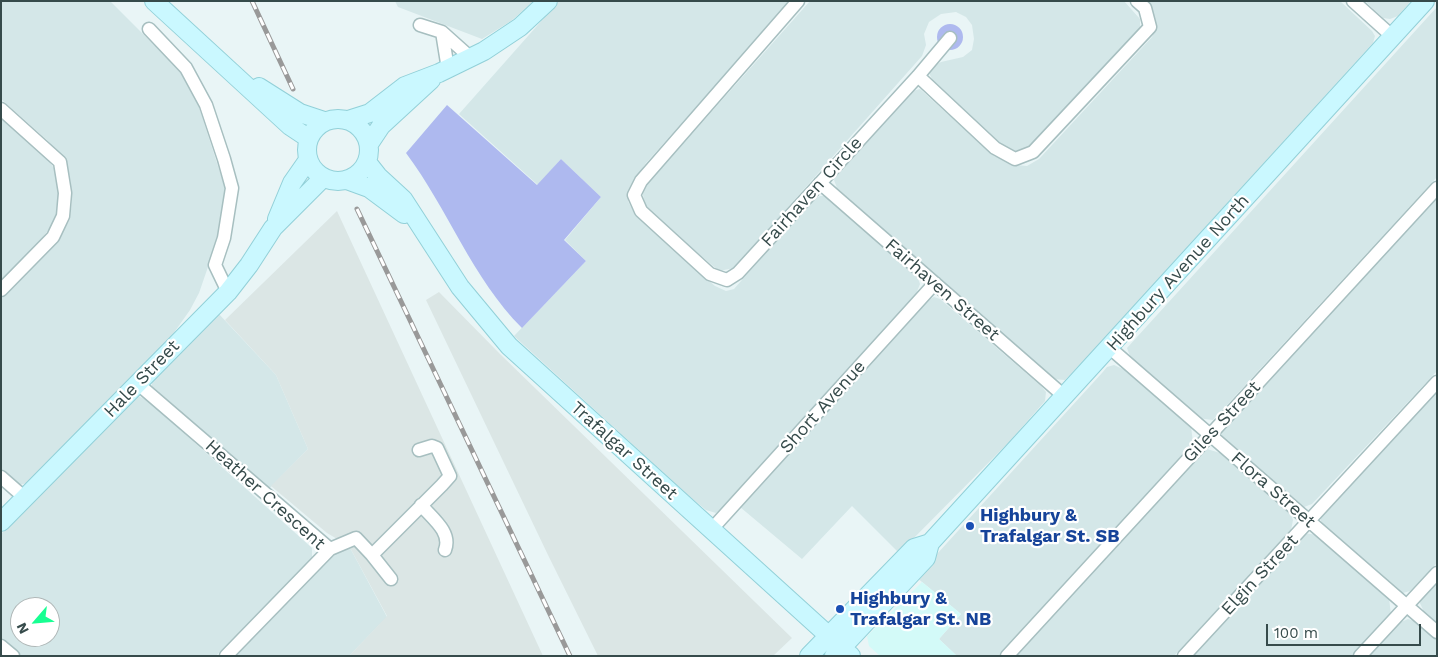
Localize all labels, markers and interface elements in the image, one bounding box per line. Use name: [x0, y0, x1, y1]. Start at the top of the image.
street label: Fairhaven Circle: [757, 133, 867, 251]
street label: Highbury Avenue North: [1102, 190, 1254, 356]
street label: Fairhaven Street: [880, 234, 1004, 346]
street label: Hale Street: [100, 336, 184, 422]
street label: Short Avenue: [776, 356, 870, 458]
street label: Giles Street: [1179, 377, 1265, 467]
street label: Trafalgar Street: [566, 397, 682, 505]
street label: Heather Crescent: [201, 435, 329, 555]
street label: Flora Street: [1226, 447, 1320, 533]
place label: Highbury & Trafalgar St. SB: [980, 505, 1119, 548]
marker: Highbury & Trafalgar St. SB: [964, 520, 976, 532]
street label: Elgin Street: [1217, 530, 1303, 620]
place label: Highbury & Trafalgar St. NB: [850, 588, 991, 630]
north arrow: [10, 597, 60, 647]
marker: Highbury & Trafalgar St. NB: [834, 603, 846, 615]
scale bar: [1268, 614, 1423, 646]
text: N: [13, 620, 32, 637]
text: 100 m: [1274, 624, 1318, 642]

